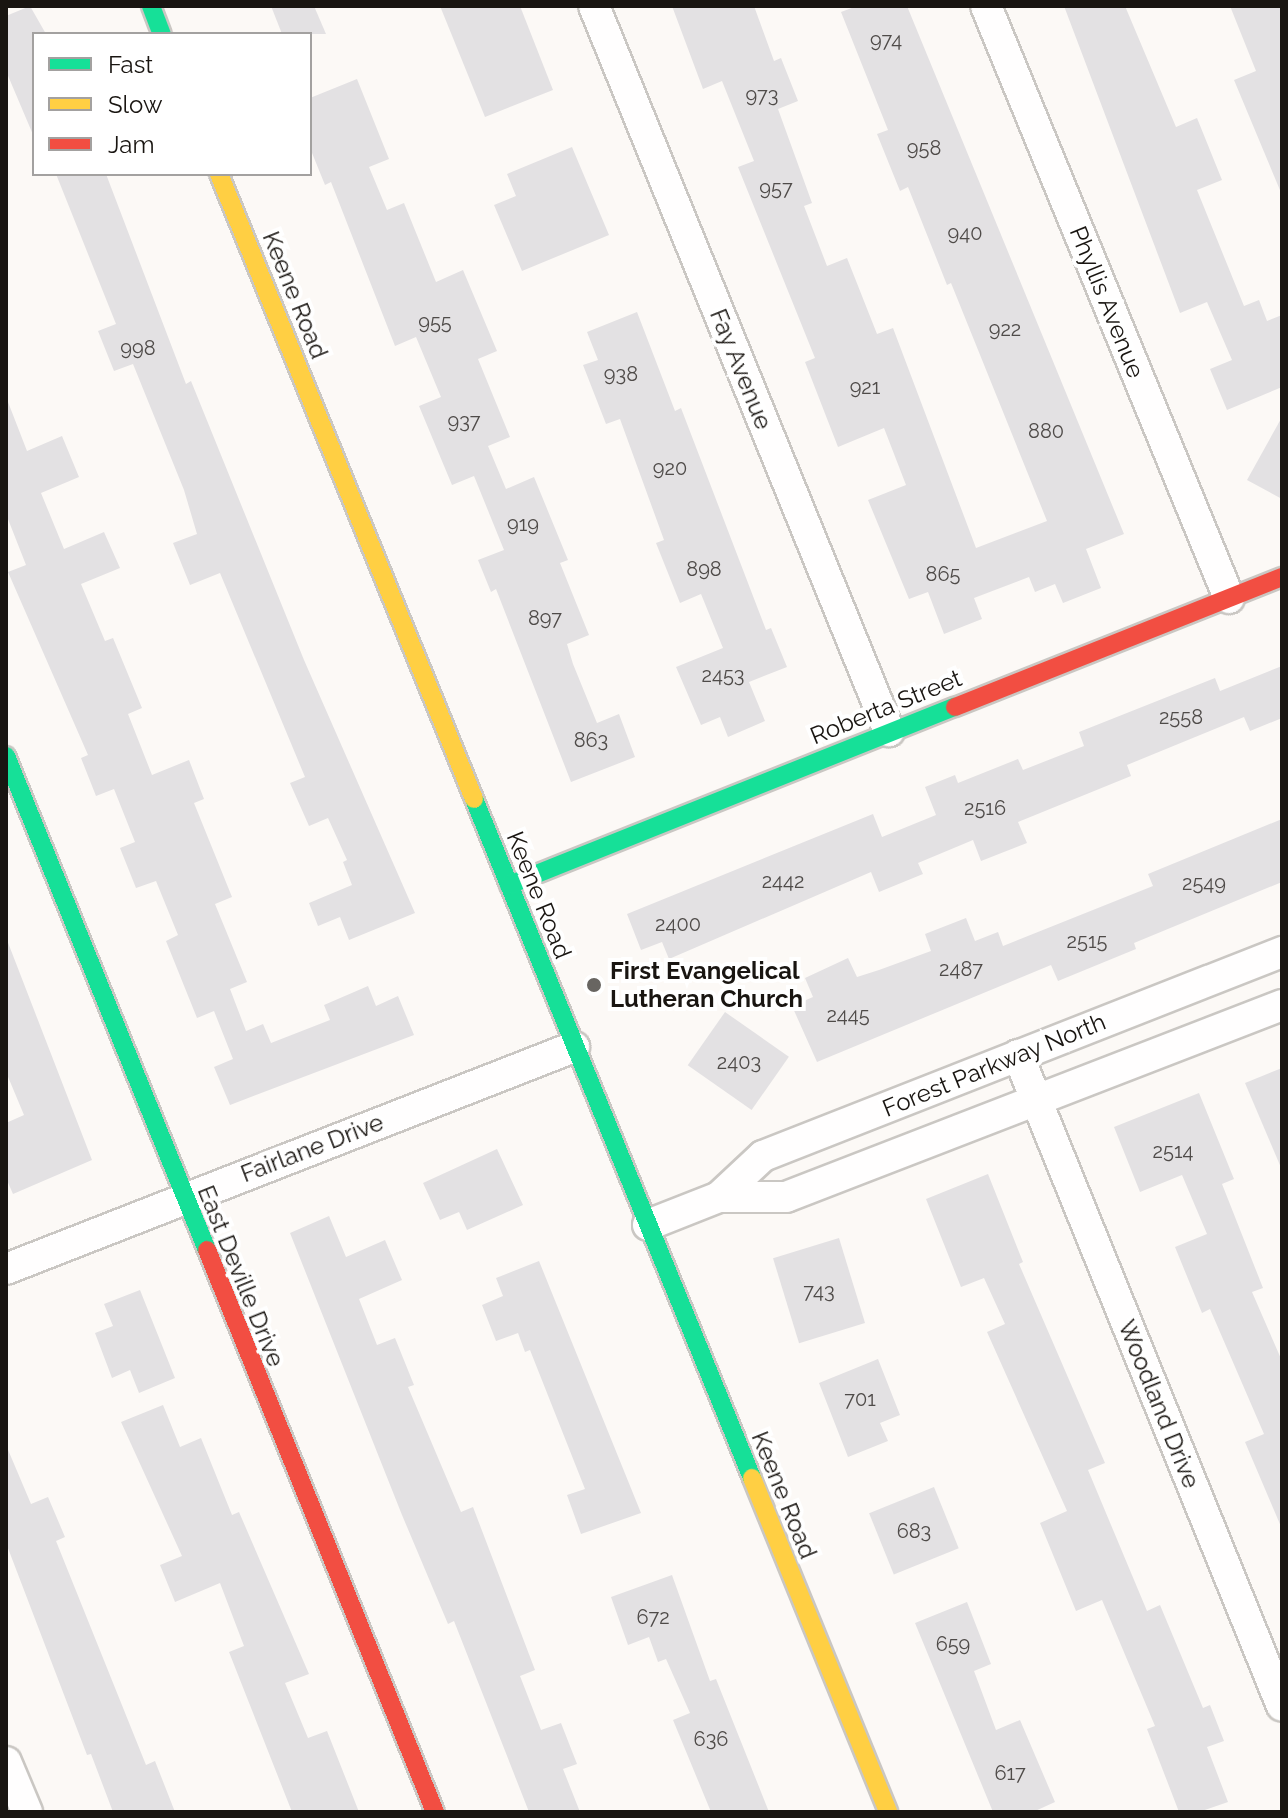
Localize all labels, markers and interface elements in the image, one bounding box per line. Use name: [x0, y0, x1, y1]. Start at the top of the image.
house number: 974: [870, 28, 902, 52]
legend: [32, 32, 312, 176]
text: Fast: [108, 50, 153, 79]
house number: 973: [746, 83, 778, 107]
text: Slow: [108, 90, 162, 119]
text: Jam: [108, 130, 154, 159]
house number: 958: [907, 136, 941, 160]
house number: 957: [759, 176, 793, 200]
house number: 940: [948, 221, 982, 245]
street label: Phyllis Avenue: [1063, 222, 1151, 382]
street label: Keene Road: [256, 227, 334, 363]
street label: Fay Avenue: [704, 304, 778, 434]
house number: 955: [418, 310, 452, 334]
house number: 922: [989, 317, 1021, 341]
house number: 998: [120, 336, 156, 360]
house number: 938: [604, 362, 638, 386]
house number: 921: [850, 375, 880, 399]
house number: 937: [448, 409, 480, 433]
house number: 880: [1028, 419, 1064, 443]
house number: 920: [653, 456, 687, 480]
house number: 919: [507, 512, 539, 536]
house number: 898: [686, 557, 722, 581]
house number: 865: [926, 562, 960, 586]
house number: 897: [528, 606, 562, 630]
house number: 2453: [702, 663, 744, 687]
street label: Roberta Street: [806, 664, 966, 750]
house number: 2558: [1159, 705, 1203, 729]
house number: 863: [574, 728, 608, 752]
house number: 2516: [964, 796, 1006, 820]
street label: Keene Road: [500, 827, 578, 963]
house number: 2442: [762, 869, 804, 893]
house number: 2549: [1182, 871, 1226, 895]
house number: 2400: [655, 912, 701, 936]
house number: 2515: [1067, 929, 1107, 953]
place label: First Evangelical Lutheran Church: [610, 957, 803, 1013]
house number: 2487: [939, 957, 983, 981]
marker: First Evangelical Lutheran Church: [585, 976, 603, 994]
house number: 2445: [826, 1003, 870, 1027]
street label: Forest Parkway North: [878, 1007, 1110, 1123]
house number: 2403: [717, 1050, 761, 1074]
street label: Fairlane Drive: [237, 1108, 387, 1188]
house number: 2514: [1153, 1139, 1193, 1163]
street label: East Deville Drive: [192, 1181, 290, 1371]
house number: 743: [803, 1279, 835, 1303]
street label: Woodland Drive: [1112, 1316, 1206, 1492]
house number: 701: [844, 1387, 876, 1411]
street label: Keene Road: [745, 1427, 823, 1563]
house number: 683: [897, 1519, 931, 1543]
house number: 672: [636, 1605, 670, 1629]
house number: 659: [936, 1632, 970, 1656]
house number: 636: [694, 1727, 728, 1751]
house number: 617: [994, 1761, 1026, 1785]

